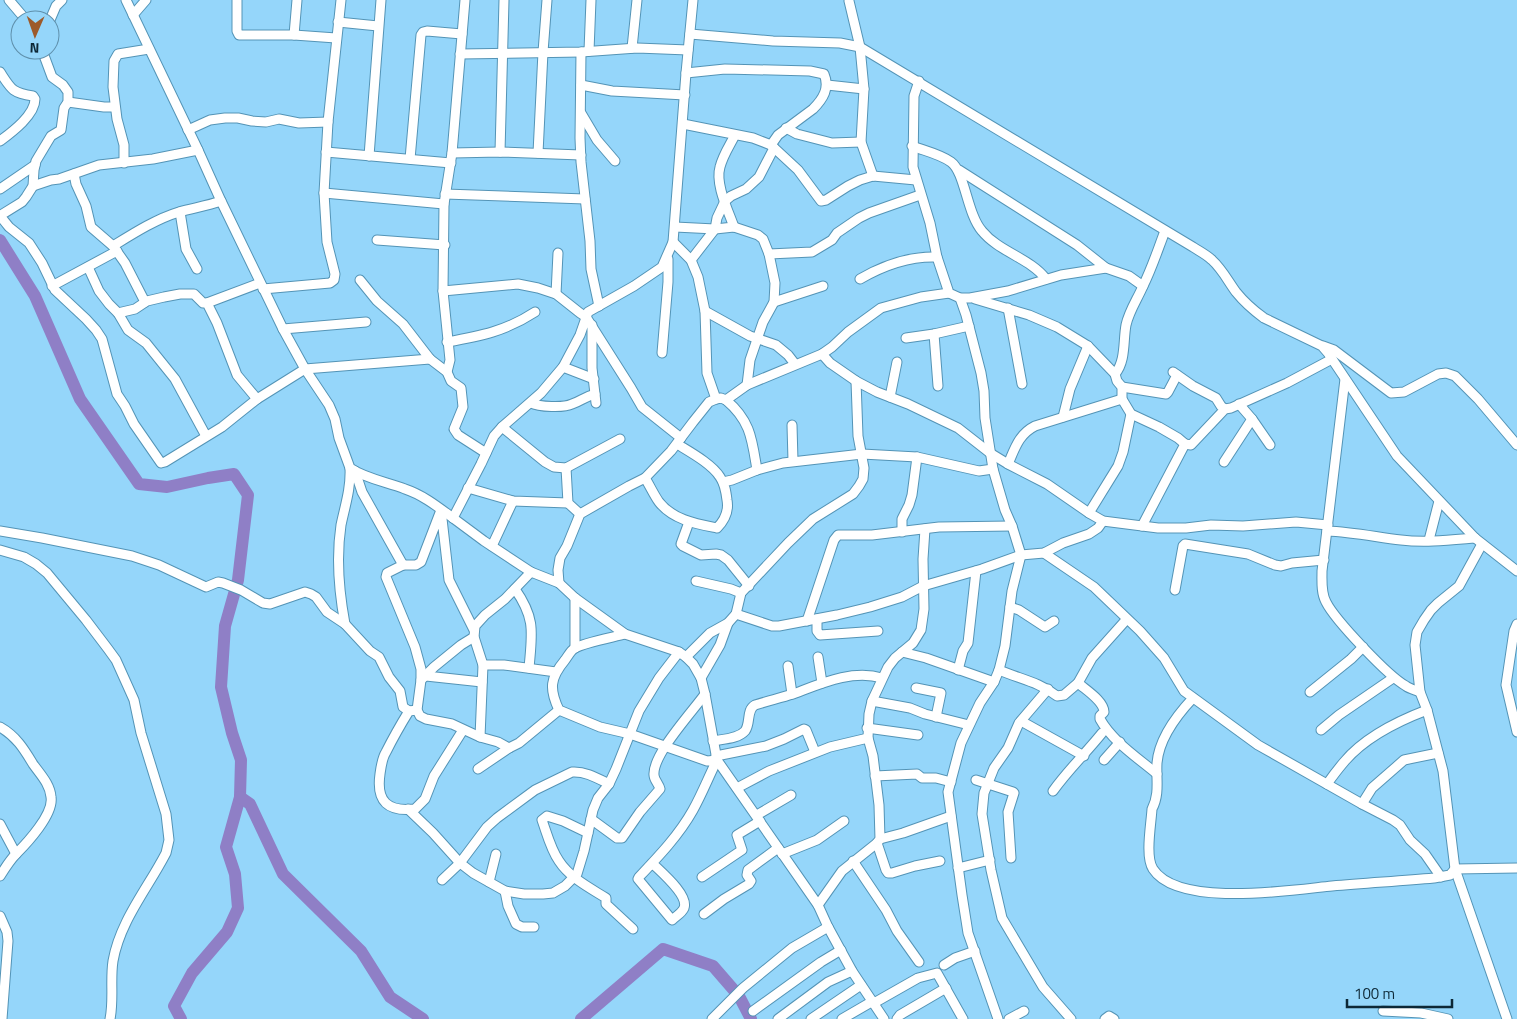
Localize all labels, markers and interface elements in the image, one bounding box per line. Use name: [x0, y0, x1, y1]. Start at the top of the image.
north arrow: [10, 10, 60, 60]
text: N: [29, 38, 40, 59]
scale bar: [1347, 976, 1452, 1008]
text: 100 m: [1354, 982, 1395, 1005]

